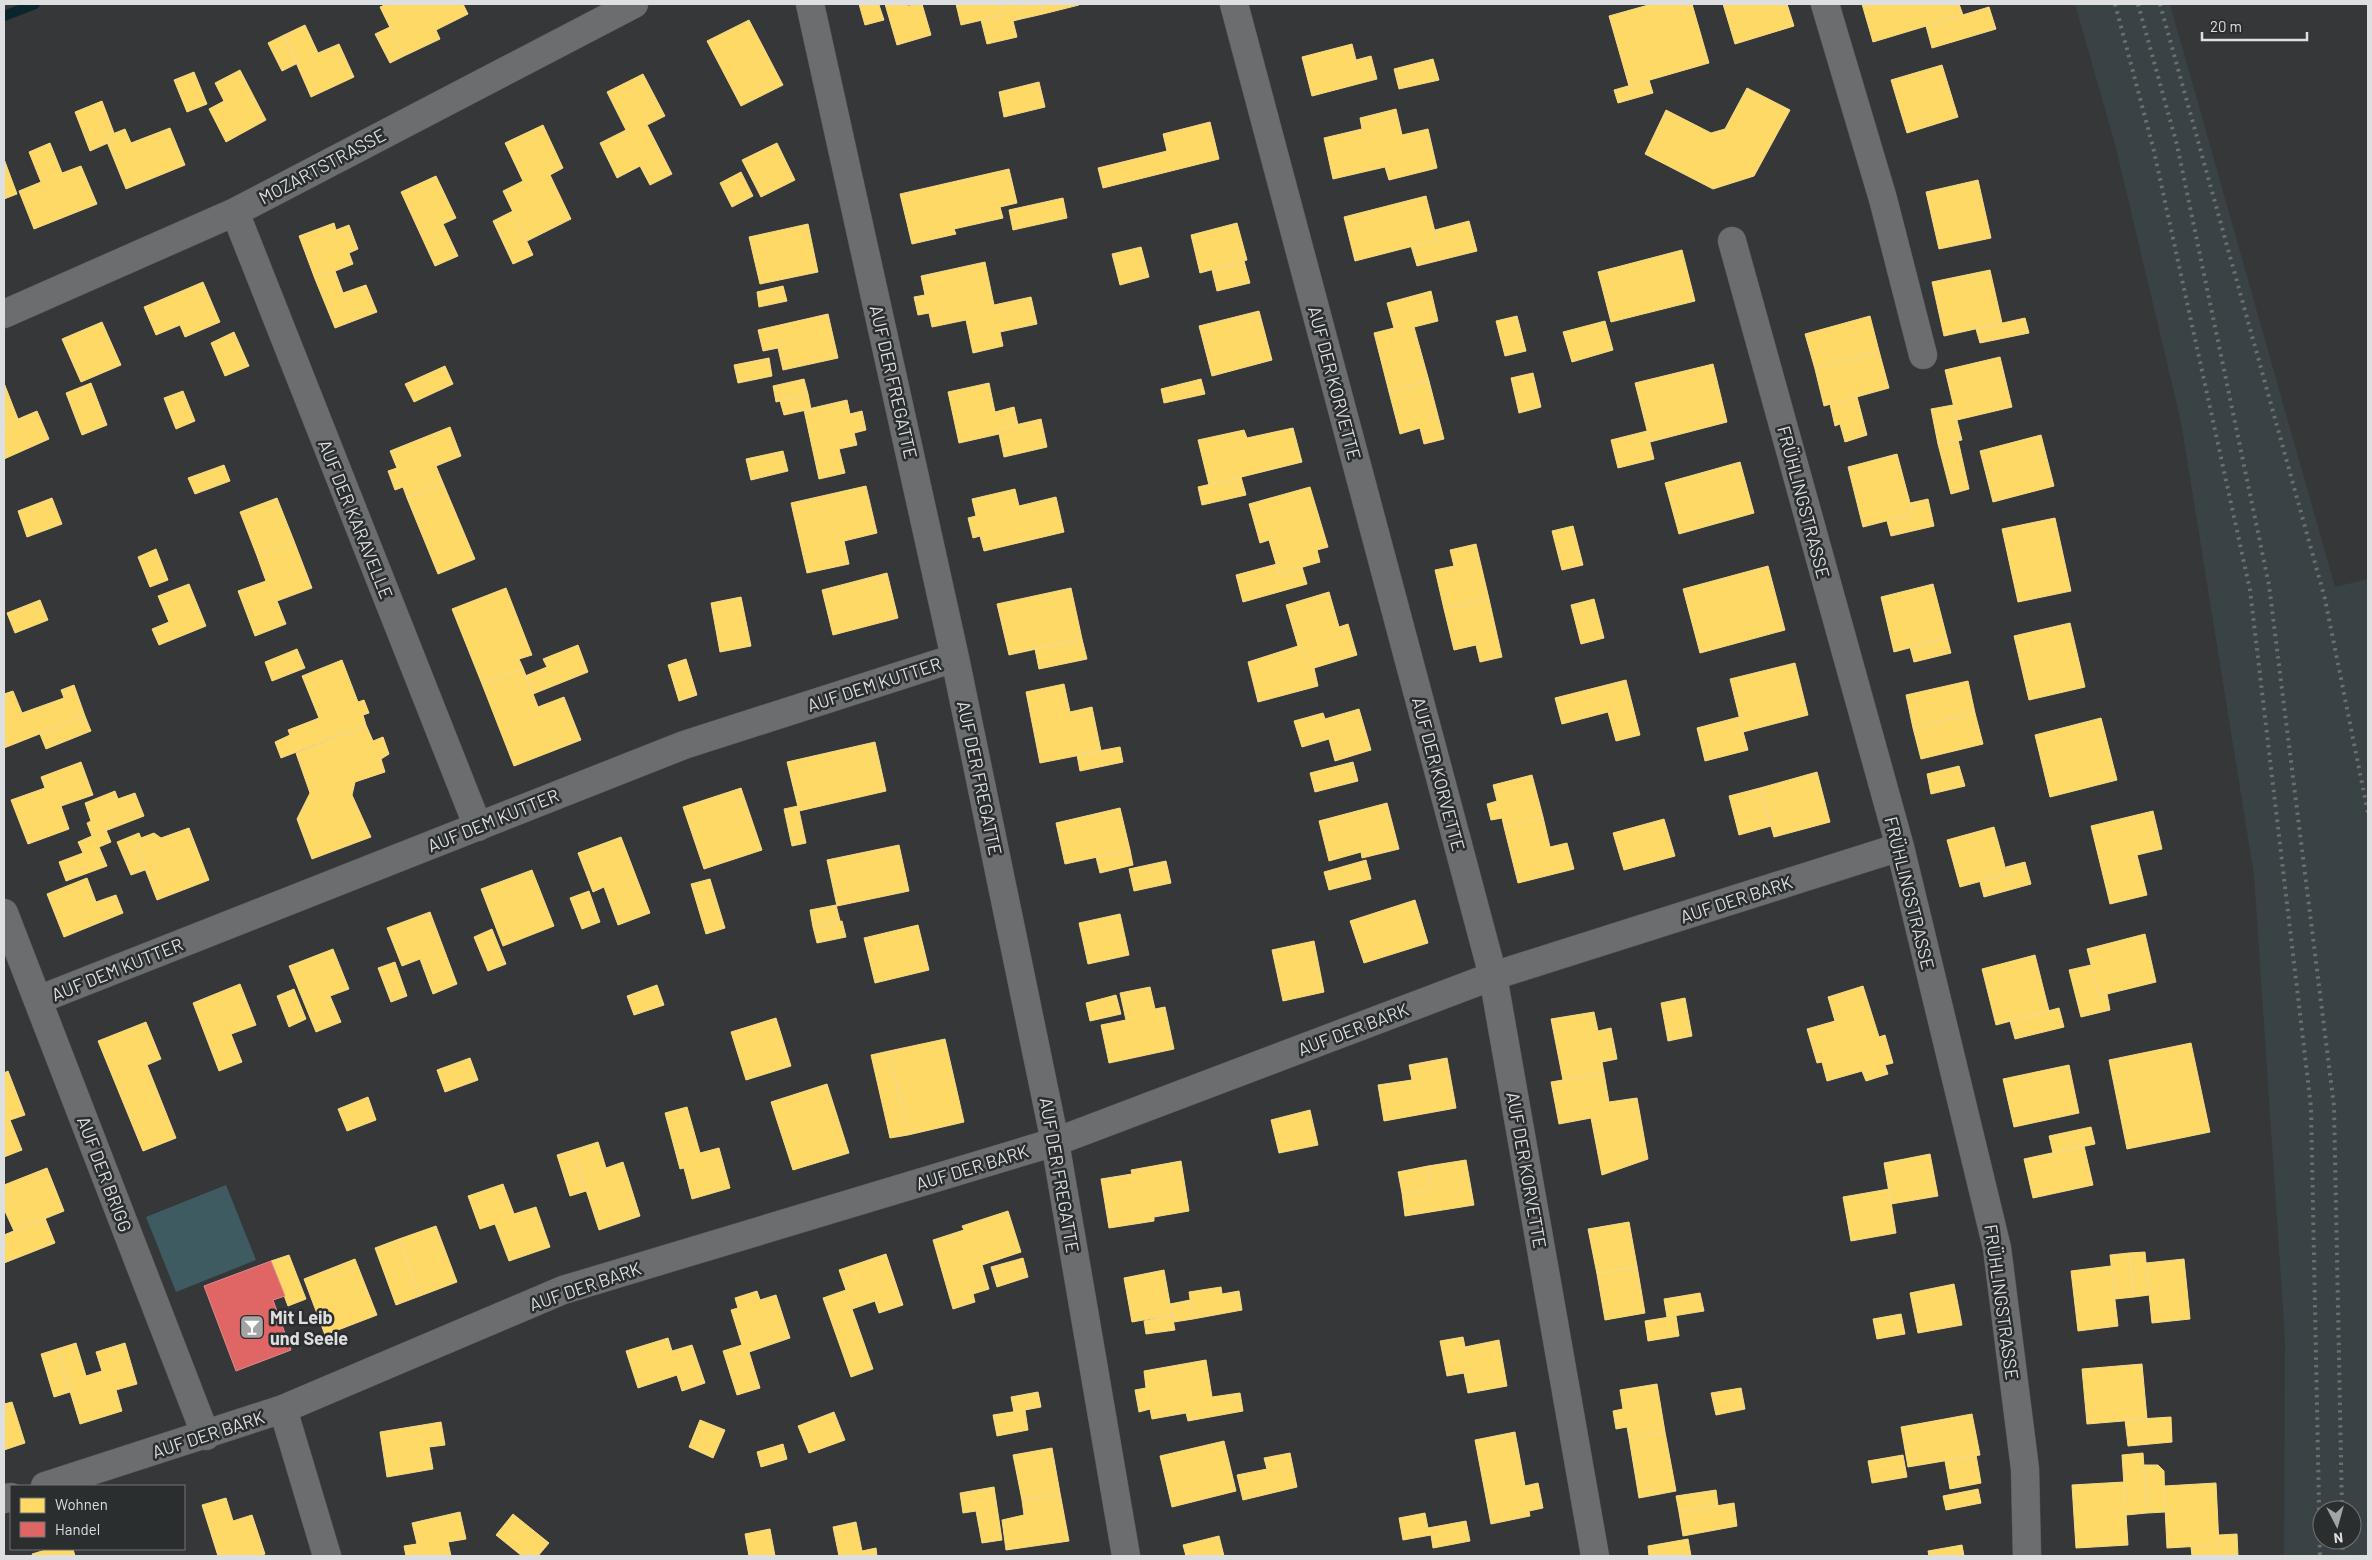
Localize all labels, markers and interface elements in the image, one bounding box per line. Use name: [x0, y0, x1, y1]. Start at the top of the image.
scale bar: [2202, 10, 2307, 42]
text: 20 m: [2210, 17, 2242, 35]
street label: MOZARTSTRASSE: [255, 123, 389, 209]
street label: AUF DER FREGATTE: [866, 303, 922, 461]
street label: AUF DER KORVETTE: [1304, 304, 1366, 462]
street label: FRÜHLINGSTRASSE: [1773, 423, 1835, 581]
street label: AUF DER KARAVELLE: [314, 436, 398, 602]
street label: AUF DEM KUTTER: [804, 652, 944, 716]
street label: AUF DER KORVETTE: [1408, 695, 1470, 853]
street label: AUF DER FREGATTE: [953, 699, 1007, 857]
street label: AUF DEM KUTTER: [424, 784, 562, 856]
street label: FRÜHLINGSTRASSE: [1880, 814, 1940, 972]
street label: AUF DER BARK: [1677, 870, 1795, 928]
street label: AUF DEM KUTTER: [48, 933, 186, 1005]
street label: AUF DER BARK: [1295, 998, 1411, 1060]
street label: AUF DER KORVETTE: [1502, 1090, 1552, 1250]
street label: AUF DER FREGATTE: [1036, 1096, 1084, 1254]
street label: AUF DER BRIGG: [73, 1113, 137, 1235]
street label: AUF DER BARK: [913, 1139, 1031, 1195]
street label: FRÜHLINGSTRASSE: [1980, 1223, 2024, 1381]
street label: AUF DER BARK: [526, 1257, 644, 1315]
place label: Mit Leib und Seele: [270, 1306, 348, 1349]
bar icon: Mit Leib und Seele: [239, 1314, 265, 1340]
street label: AUF DER BARK: [149, 1405, 267, 1463]
legend: [10, 1485, 185, 1550]
text: Wohnen: [55, 1495, 108, 1513]
north arrow: [2312, 1500, 2362, 1550]
text: Handel: [55, 1520, 100, 1538]
text: N: [2333, 1529, 2344, 1547]

